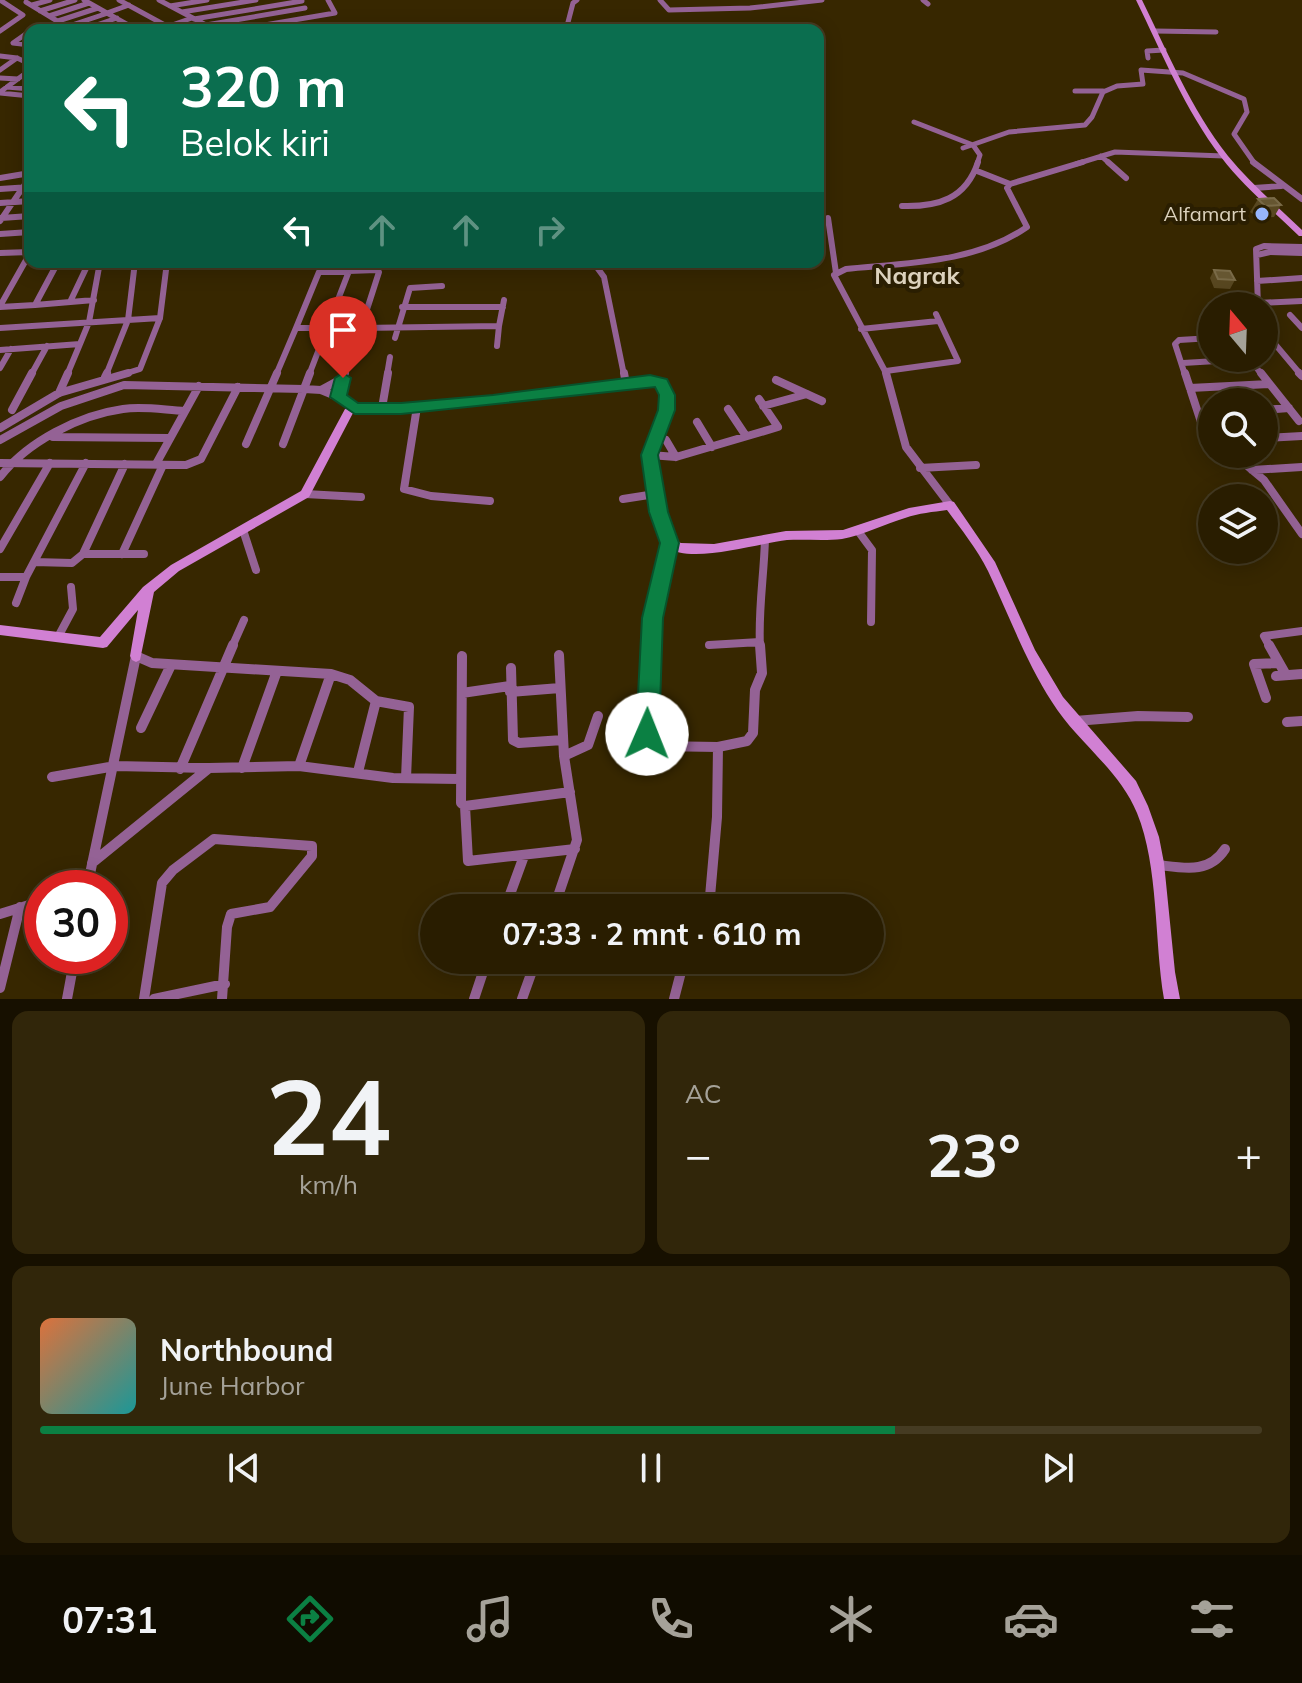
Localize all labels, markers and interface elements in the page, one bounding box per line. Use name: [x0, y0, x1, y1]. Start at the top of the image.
text: 320 m: [180, 51, 347, 121]
icon: left: [48, 56, 152, 160]
text: Belok kiri: [180, 120, 330, 165]
place label: Alfamart: [1164, 201, 1246, 226]
marker: Alfamart: [1253, 205, 1271, 223]
icon: left: [276, 208, 320, 252]
icon: ahead: [360, 208, 404, 252]
icon: ahead: [444, 208, 488, 252]
icon: right: [528, 208, 572, 252]
district label: Nagrak: [874, 260, 960, 290]
north arrow: [1198, 292, 1278, 372]
map controls: [1198, 292, 1278, 564]
pin: [309, 296, 377, 378]
icon: arrive: [321, 308, 365, 352]
button: search: [1198, 388, 1278, 468]
button: layers: [1198, 484, 1278, 564]
position arrow: [605, 692, 689, 776]
speed limit sign: 30: [24, 870, 128, 974]
text: 07:33 · 2 mnt · 610 m: [502, 915, 802, 953]
text: 24: [266, 1050, 391, 1181]
text: AC: [685, 1077, 722, 1110]
text: 23°: [926, 1117, 1021, 1192]
text: −: [685, 1127, 711, 1182]
text: +: [1236, 1127, 1262, 1182]
text: km/h: [299, 1168, 358, 1201]
text: Northbound: [160, 1331, 333, 1369]
text: June Harbor: [160, 1369, 305, 1402]
icon: previous: [222, 1446, 266, 1490]
icon: pause: [629, 1446, 673, 1490]
icon: next: [1036, 1446, 1080, 1490]
icon: directions: [282, 1591, 338, 1647]
icon: music: [462, 1591, 518, 1647]
icon: phone: [643, 1591, 699, 1647]
icon: climate: [823, 1591, 879, 1647]
icon: car: [1003, 1591, 1059, 1647]
icon: filters: [1184, 1591, 1240, 1647]
text: 07:31: [62, 1597, 158, 1642]

